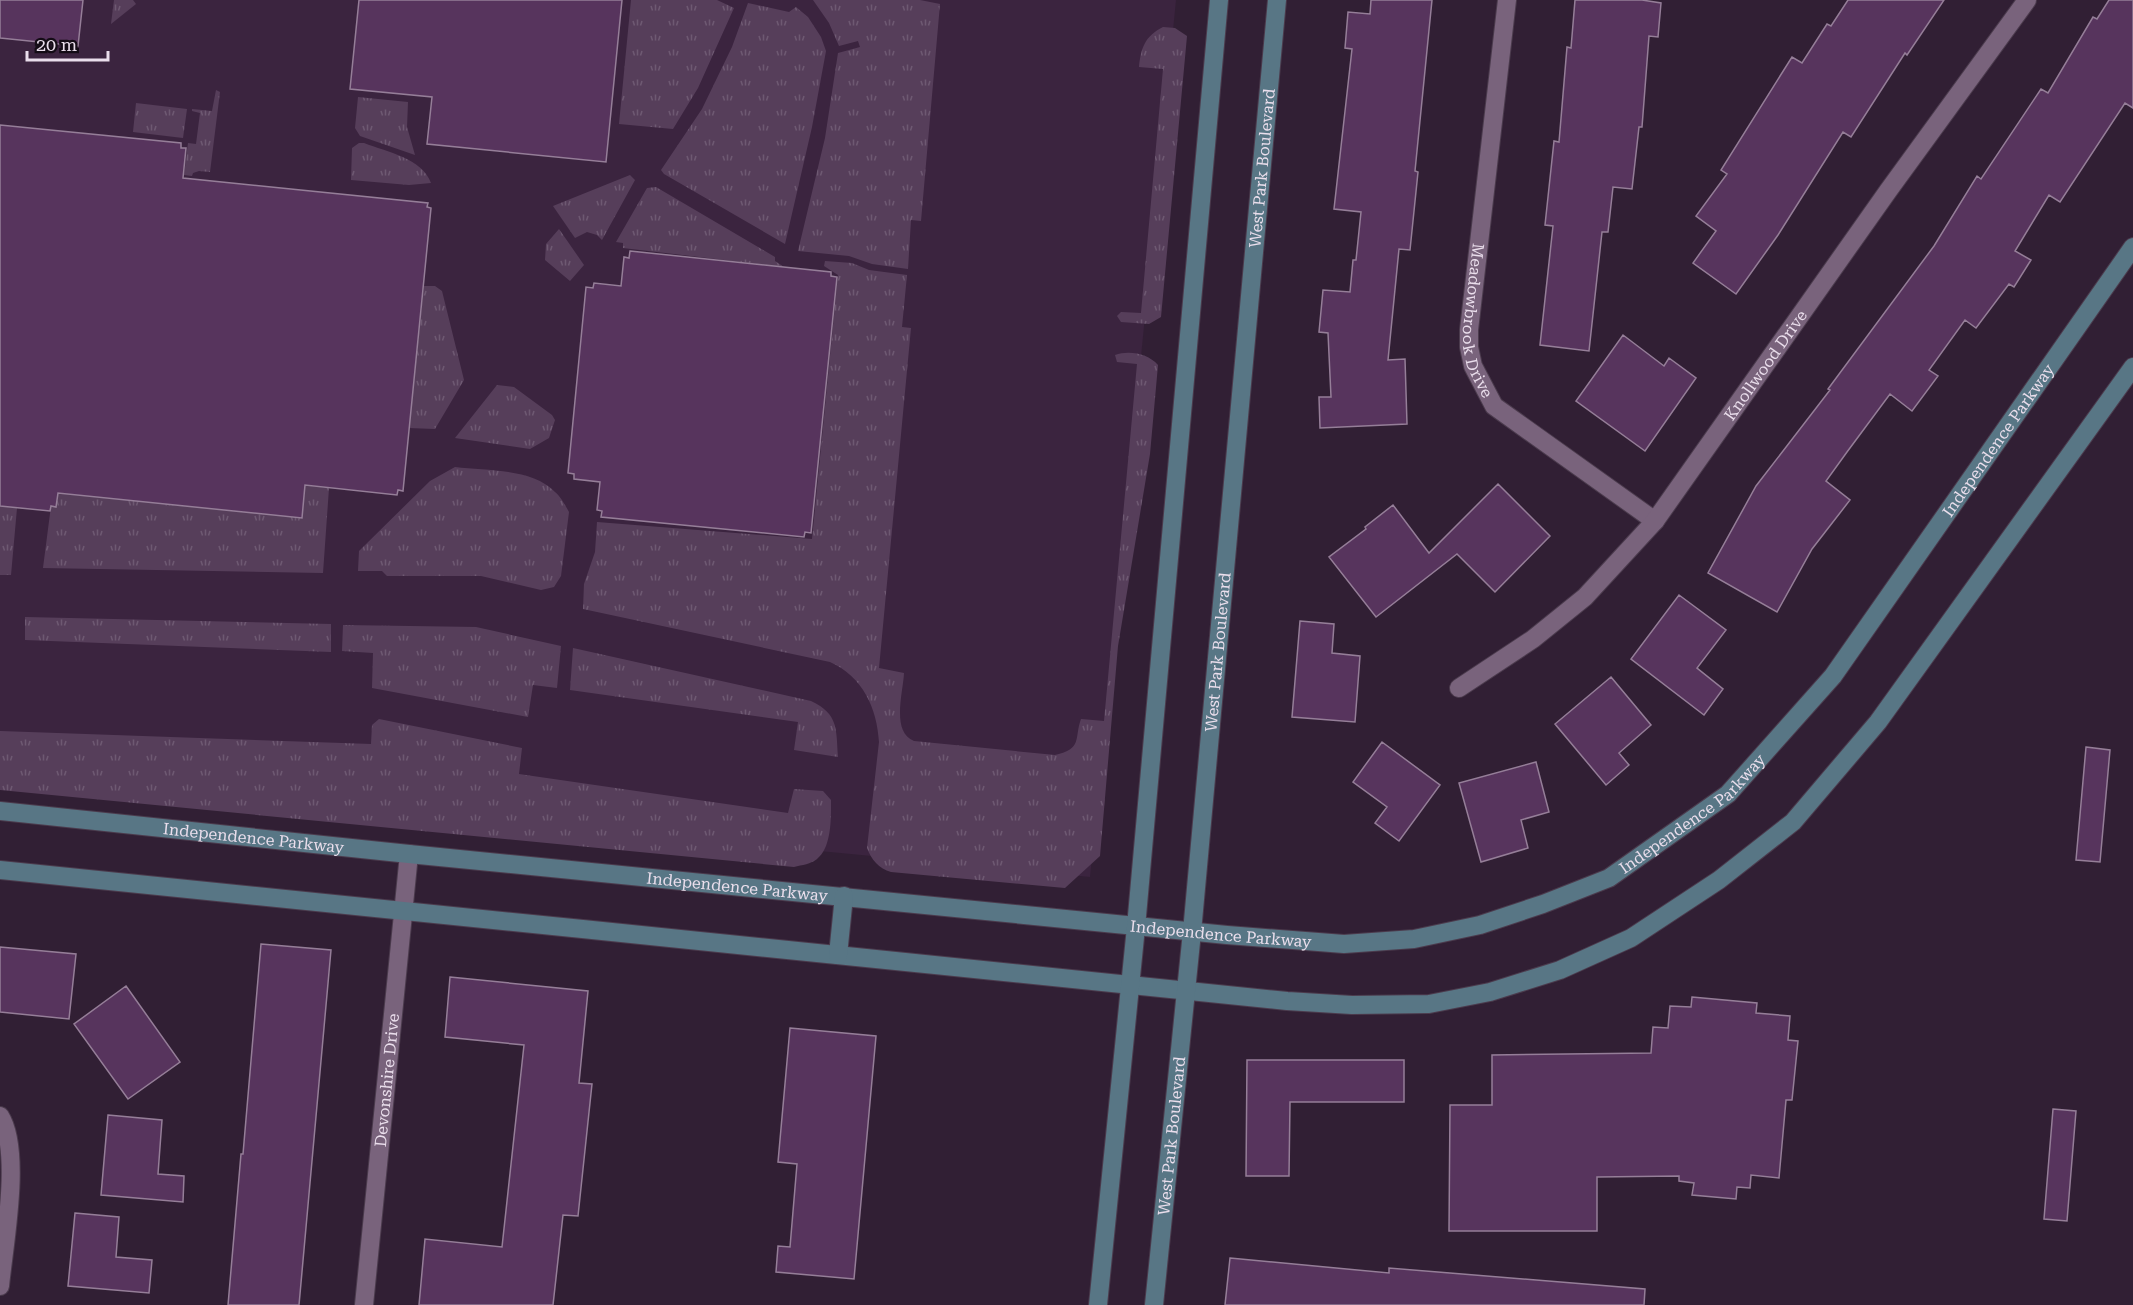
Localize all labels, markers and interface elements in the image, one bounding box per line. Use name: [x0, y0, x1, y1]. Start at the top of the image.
scale bar: [27, 24, 108, 62]
text: 20 m: [36, 34, 77, 55]
street label: West Park Boulevard: [1245, 88, 1278, 249]
street label: Meadowbrook Drive: [1459, 242, 1497, 401]
street label: Knollwood Drive: [1720, 306, 1811, 424]
street label: Independence Parkway: [1938, 360, 2058, 520]
street label: West Park Boulevard: [1201, 572, 1234, 733]
street label: Independence Parkway: [1615, 749, 1769, 877]
street label: Independence Parkway: [162, 819, 346, 857]
street label: Independence Parkway: [646, 868, 829, 905]
street label: Independence Parkway: [1129, 916, 1313, 951]
street label: Devonshire Drive: [370, 1012, 403, 1148]
street label: West Park Boulevard: [1154, 1055, 1189, 1216]

